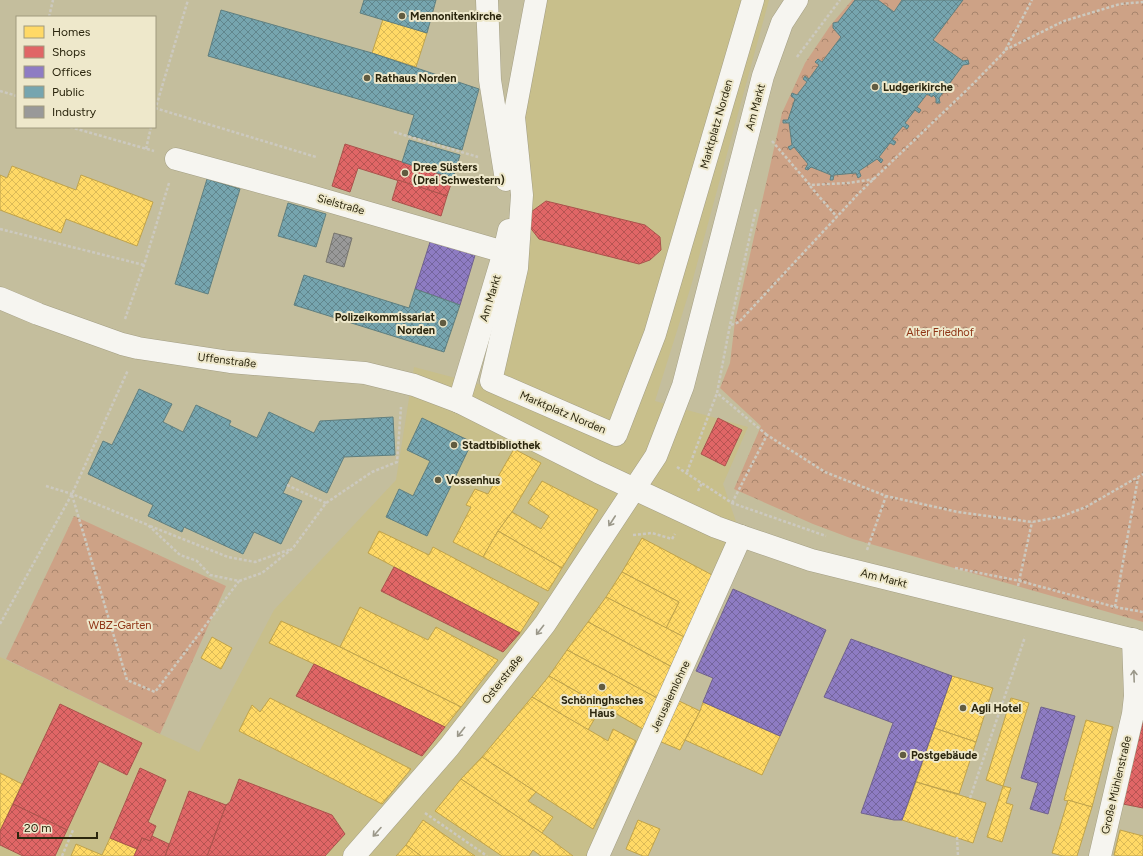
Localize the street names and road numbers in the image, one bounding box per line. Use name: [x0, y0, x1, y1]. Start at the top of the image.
street label: Marktplatz Norden: [698, 78, 735, 170]
street label: Am Markt: [743, 82, 768, 132]
street label: Sielstraße: [316, 192, 366, 217]
street label: Am Markt: [477, 273, 504, 323]
street label: Uffenstraße: [197, 350, 257, 371]
street label: Marktplatz Norden: [518, 388, 608, 436]
street label: Am Markt: [859, 566, 909, 591]
street label: Osterstraße: [479, 652, 525, 706]
street label: Jerusalemlohne: [648, 659, 693, 734]
street label: Große Mühlenstraße: [1099, 735, 1134, 835]

